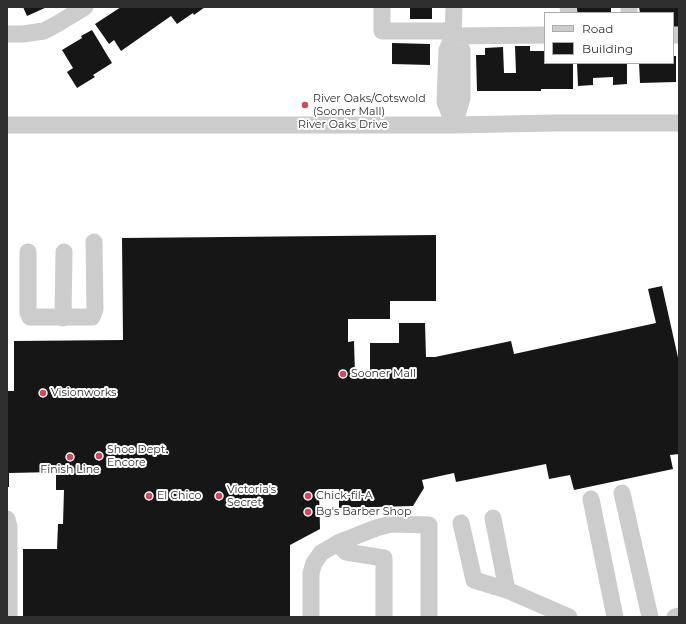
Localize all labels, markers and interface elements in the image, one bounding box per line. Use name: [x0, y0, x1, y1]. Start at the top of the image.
legend: [544, 12, 674, 64]
text: Road: [582, 21, 613, 36]
text: Building: [582, 41, 633, 56]
place label: River Oaks/Cotswold (Sooner Mall): [313, 92, 426, 118]
marker: River Oaks/Cotswold (Sooner Mall): [300, 100, 310, 110]
street label: River Oaks Drive: [298, 118, 388, 132]
place label: Sooner Mall: [351, 367, 416, 381]
marker: Sooner Mall: [338, 369, 348, 379]
place label: Visionworks: [51, 386, 116, 400]
marker: Visionworks: [38, 388, 48, 398]
place label: Shoe Dept. Encore: [107, 443, 168, 469]
marker: Shoe Dept. Encore: [94, 451, 104, 461]
marker: Finish Line: [65, 452, 75, 462]
place label: Finish Line: [40, 463, 100, 477]
place label: Victoria's Secret: [227, 483, 276, 509]
place label: El Chico: [157, 489, 201, 503]
place label: Chick-fil-A: [316, 489, 373, 503]
marker: El Chico: [144, 491, 154, 501]
marker: Victoria's Secret: [214, 491, 224, 501]
marker: Chick-fil-A: [303, 491, 313, 501]
place label: Bg's Barber Shop: [316, 505, 411, 519]
marker: Bg's Barber Shop: [303, 507, 313, 517]

